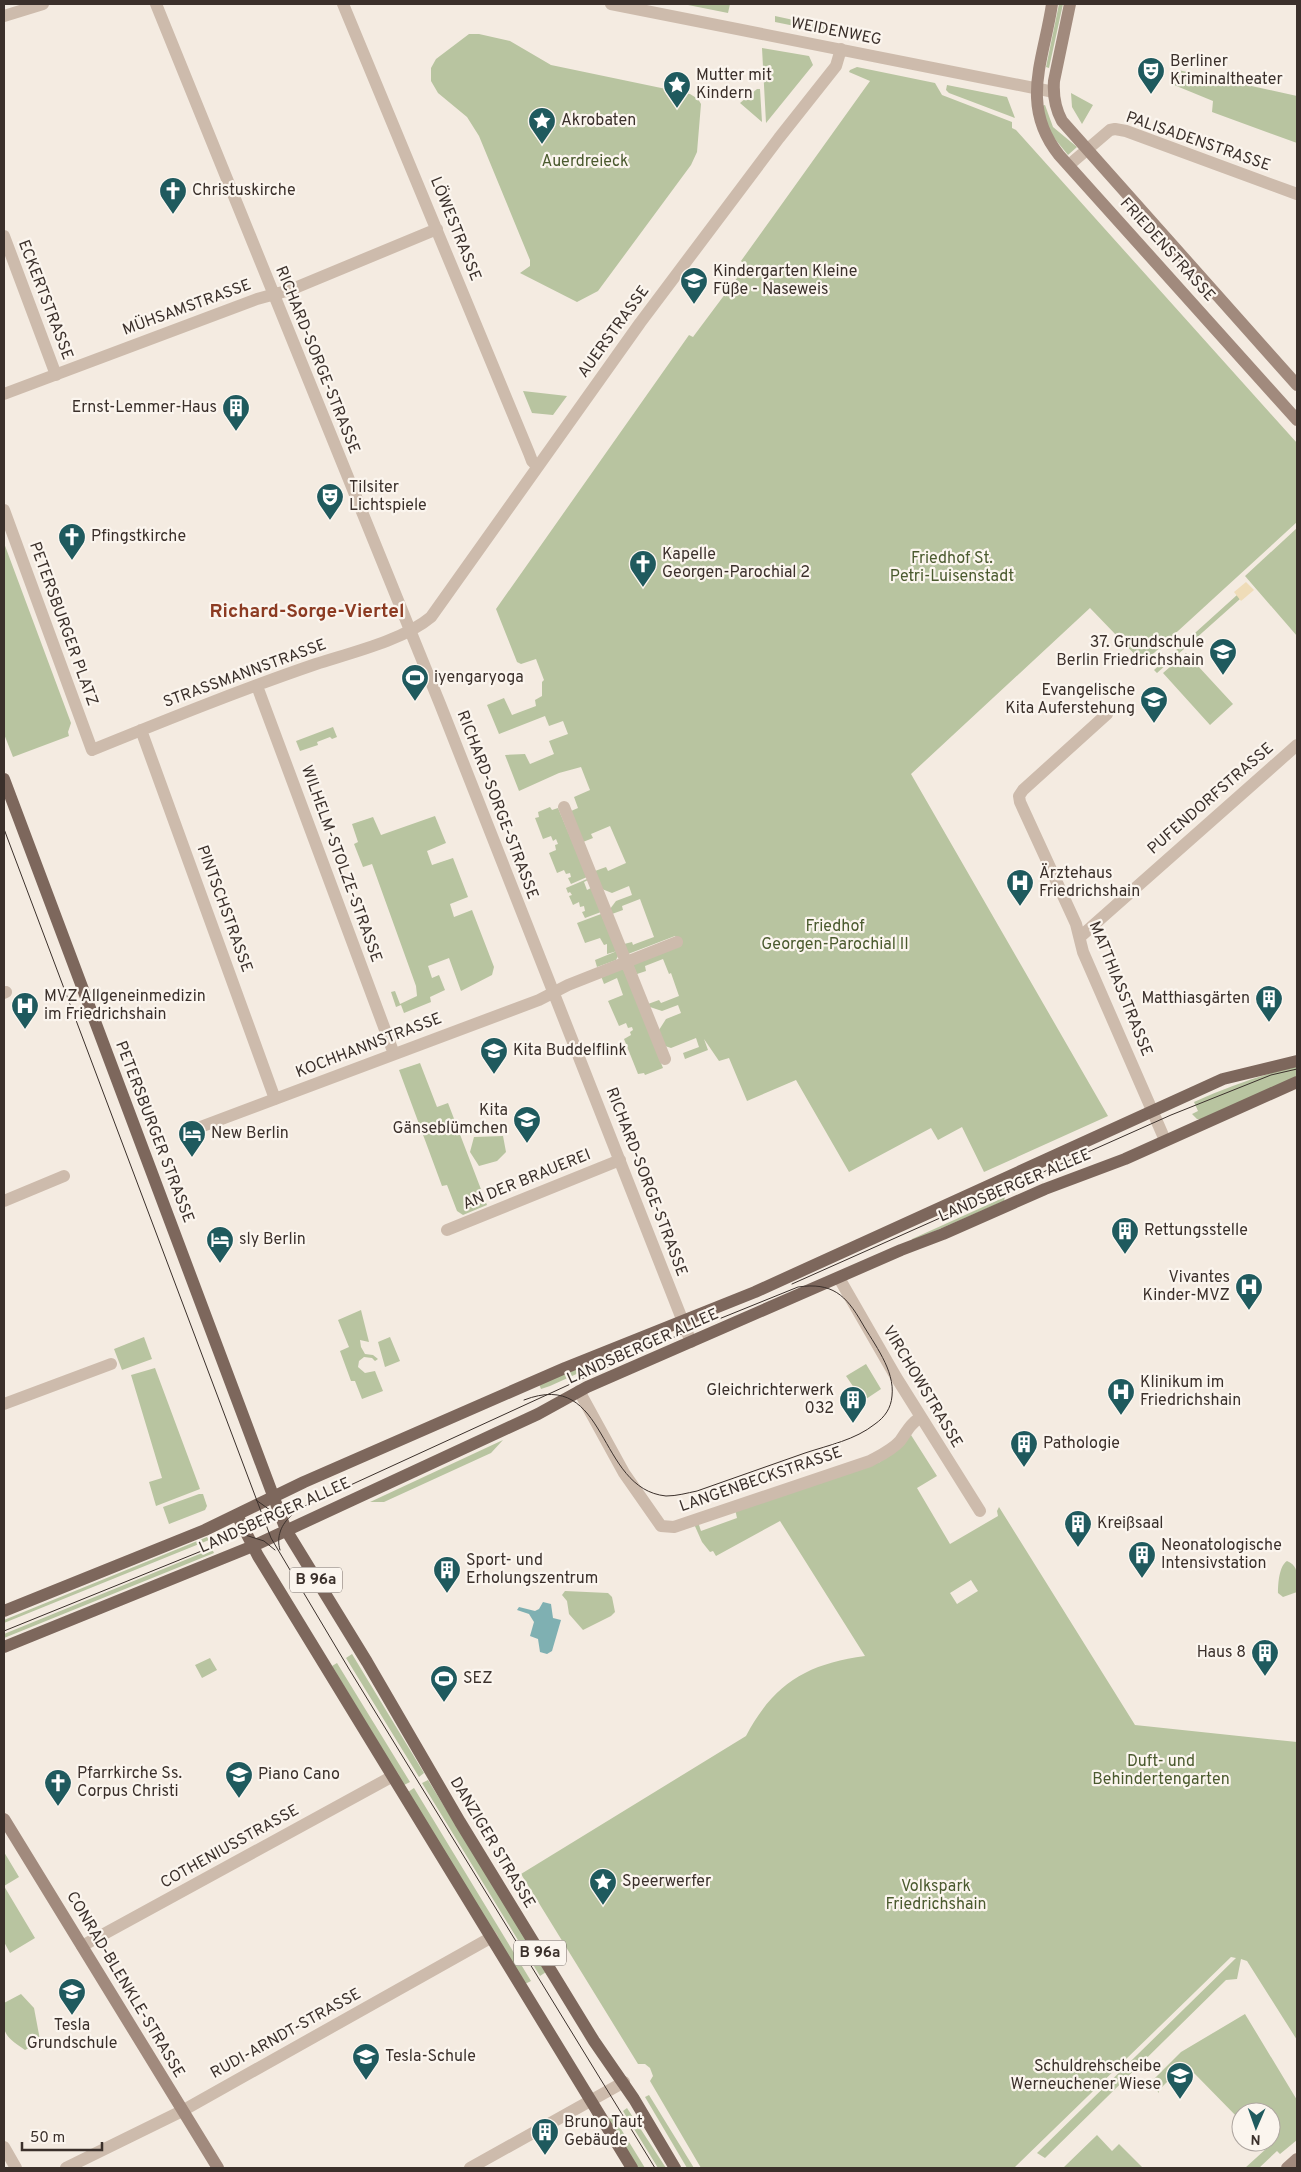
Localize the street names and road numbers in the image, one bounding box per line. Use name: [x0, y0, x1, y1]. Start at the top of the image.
street label: WEIDENWEG: [789, 13, 883, 51]
street label: PALISADENSTRASSE: [1123, 108, 1273, 176]
street label: LÖWESTRASSE: [425, 173, 487, 284]
street label: FRIEDENSTRASSE: [1115, 194, 1219, 306]
street label: ECKERTSTRASSE: [13, 237, 77, 363]
street label: RICHARD-SORGE-STRASSE: [270, 263, 364, 457]
street label: MÜHSAMSTRASSE: [119, 274, 254, 341]
street label: AUERSTRASSE: [574, 282, 654, 382]
street label: PETERSBURGER PLATZ: [24, 539, 102, 709]
street label: STRASSMANNSTRASSE: [161, 635, 329, 713]
street label: RICHARD-SORGE-STRASSE: [452, 708, 542, 902]
street label: PUFENDORFSTRASSE: [1144, 739, 1278, 859]
street label: WILHELM-STOLZE-STRASSE: [296, 763, 386, 965]
street label: PINTSCHSTRASSE: [192, 843, 256, 975]
street label: MATTHIASSTRASSE: [1084, 919, 1156, 1059]
street label: KOCHHANNSTRASSE: [293, 1009, 445, 1083]
street label: PETERSBURGER STRASSE: [110, 1038, 198, 1226]
street label: RICHARD-SORGE-STRASSE: [601, 1085, 691, 1279]
street label: AN DER BRAUEREI: [460, 1145, 594, 1215]
street label: LANDSBERGER ALLEE: [936, 1145, 1094, 1227]
street label: LANDSBERGER ALLEE: [564, 1305, 722, 1389]
street label: VIRCHOWSTRASSE: [878, 1322, 966, 1452]
street label: LANGENBECKSTRASSE: [677, 1443, 845, 1517]
street label: LANDSBERGER ALLEE: [196, 1474, 354, 1558]
road number: B 96a: [290, 1568, 342, 1592]
street label: DANZIGER STRASSE: [445, 1774, 539, 1912]
street label: COTHENIUSSTRASSE: [157, 1801, 303, 1893]
street label: CONRAD-BLENKLE-STRASSE: [61, 1888, 189, 2082]
road number: B 96a: [514, 1940, 566, 1966]
street label: RUDI-ARNDT-STRASSE: [207, 1984, 365, 2084]

